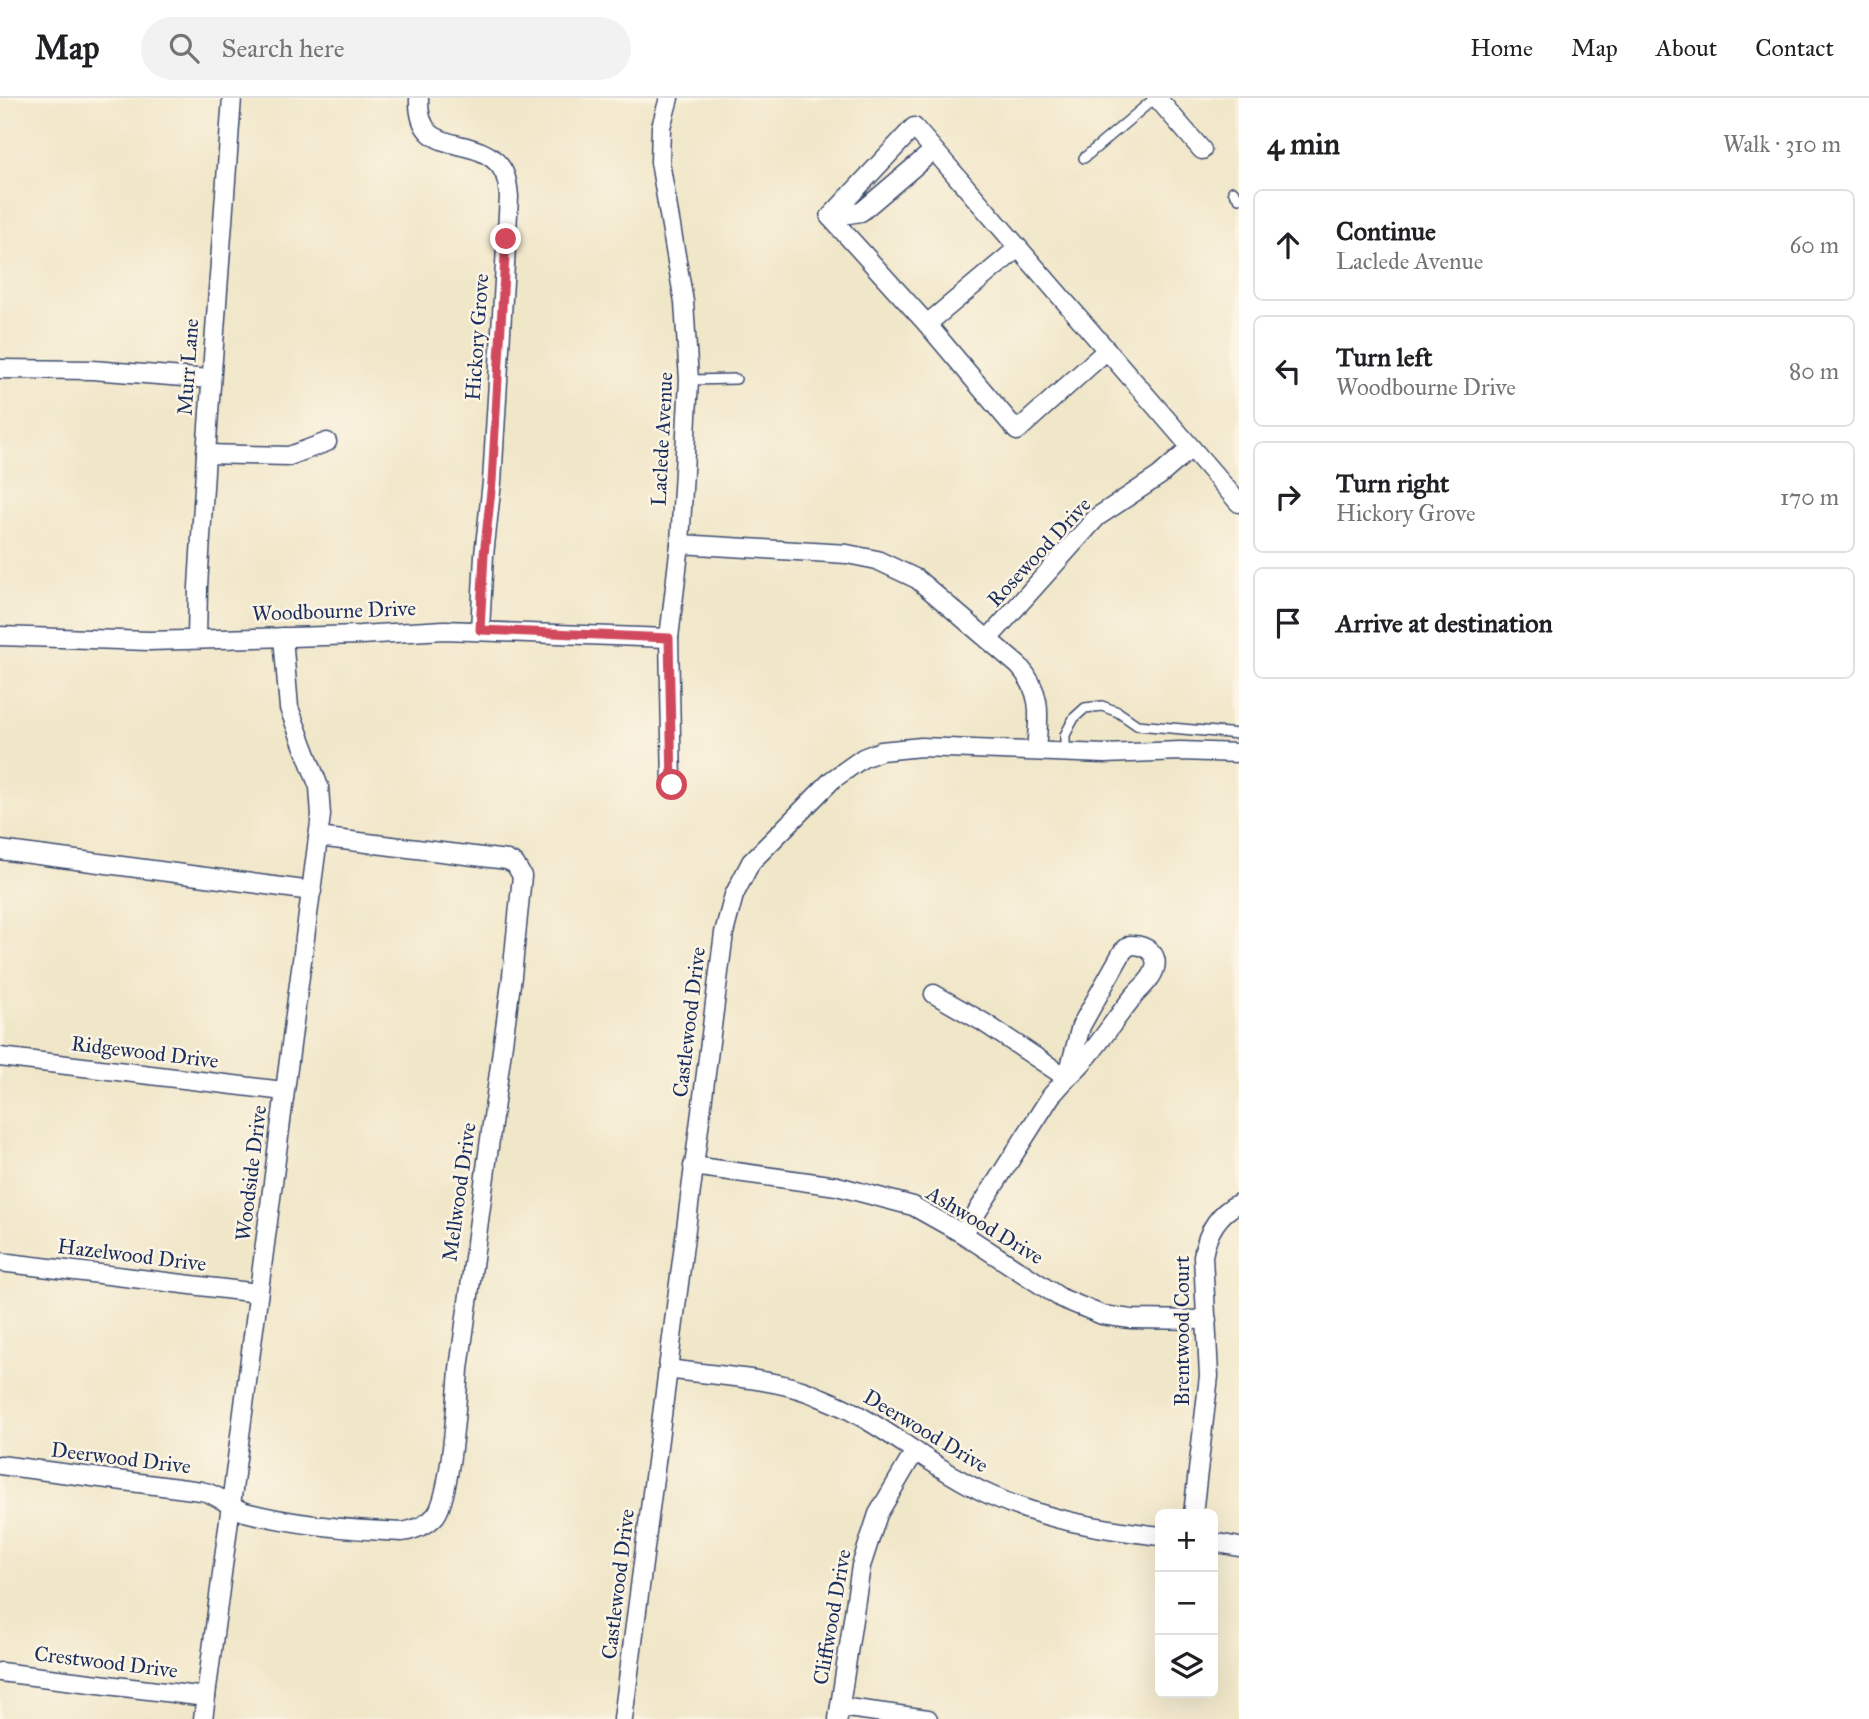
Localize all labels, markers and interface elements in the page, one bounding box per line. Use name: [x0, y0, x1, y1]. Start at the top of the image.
search box: [141, 17, 631, 80]
text: Map: [35, 28, 99, 68]
icon: search: [165, 29, 203, 67]
text: Search here: [221, 32, 345, 64]
text: Home: [1470, 33, 1533, 63]
text: Map: [1571, 33, 1618, 63]
text: About: [1656, 33, 1717, 63]
text: Contact: [1755, 33, 1834, 63]
text: 4 min: [1267, 126, 1340, 162]
text: Walk · 310 m: [1723, 130, 1841, 158]
text: Continue: [1336, 215, 1436, 247]
route end: [490, 223, 521, 254]
icon: ahead: [1269, 226, 1307, 264]
text: 60 m: [1790, 231, 1839, 259]
text: Laclede Avenue: [1336, 247, 1483, 275]
street label: Hickory Grove: [460, 272, 494, 401]
street label: Murr Lane: [172, 317, 204, 416]
text: Turn left: [1336, 341, 1432, 373]
icon: left: [1269, 352, 1307, 390]
text: 80 m: [1789, 357, 1839, 385]
street label: Laclede Avenue: [645, 371, 679, 507]
text: Woodbourne Drive: [1336, 373, 1516, 401]
text: Turn right: [1336, 467, 1449, 499]
icon: right: [1269, 478, 1307, 516]
text: 170 m: [1780, 483, 1839, 511]
street label: Rosewood Drive: [982, 492, 1097, 612]
text: Hickory Grove: [1336, 499, 1476, 527]
street label: Woodbourne Drive: [251, 595, 417, 627]
icon: arrive: [1269, 604, 1307, 642]
text: Arrive at destination: [1336, 607, 1553, 639]
route start: [656, 769, 687, 800]
street label: Castlewood Drive: [667, 945, 711, 1099]
street label: Ridgewood Drive: [70, 1030, 220, 1074]
street label: Woodside Drive: [230, 1103, 272, 1242]
street label: Mellwood Drive: [436, 1121, 482, 1263]
street label: Ashwood Drive: [921, 1179, 1048, 1270]
street label: Hazelwood Drive: [56, 1233, 208, 1277]
street label: Brentwood Court: [1169, 1255, 1195, 1406]
street label: Deerwood Drive: [859, 1384, 993, 1479]
street label: Deerwood Drive: [50, 1437, 193, 1480]
street label: Castlewood Drive: [596, 1507, 640, 1661]
map controls: [1155, 1509, 1218, 1698]
button: +: [1155, 1509, 1218, 1572]
street label: Cliffwood Drive: [807, 1547, 857, 1687]
button: −: [1155, 1572, 1218, 1635]
button: layers: [1155, 1635, 1218, 1698]
street label: Crestwood Drive: [33, 1640, 180, 1684]

